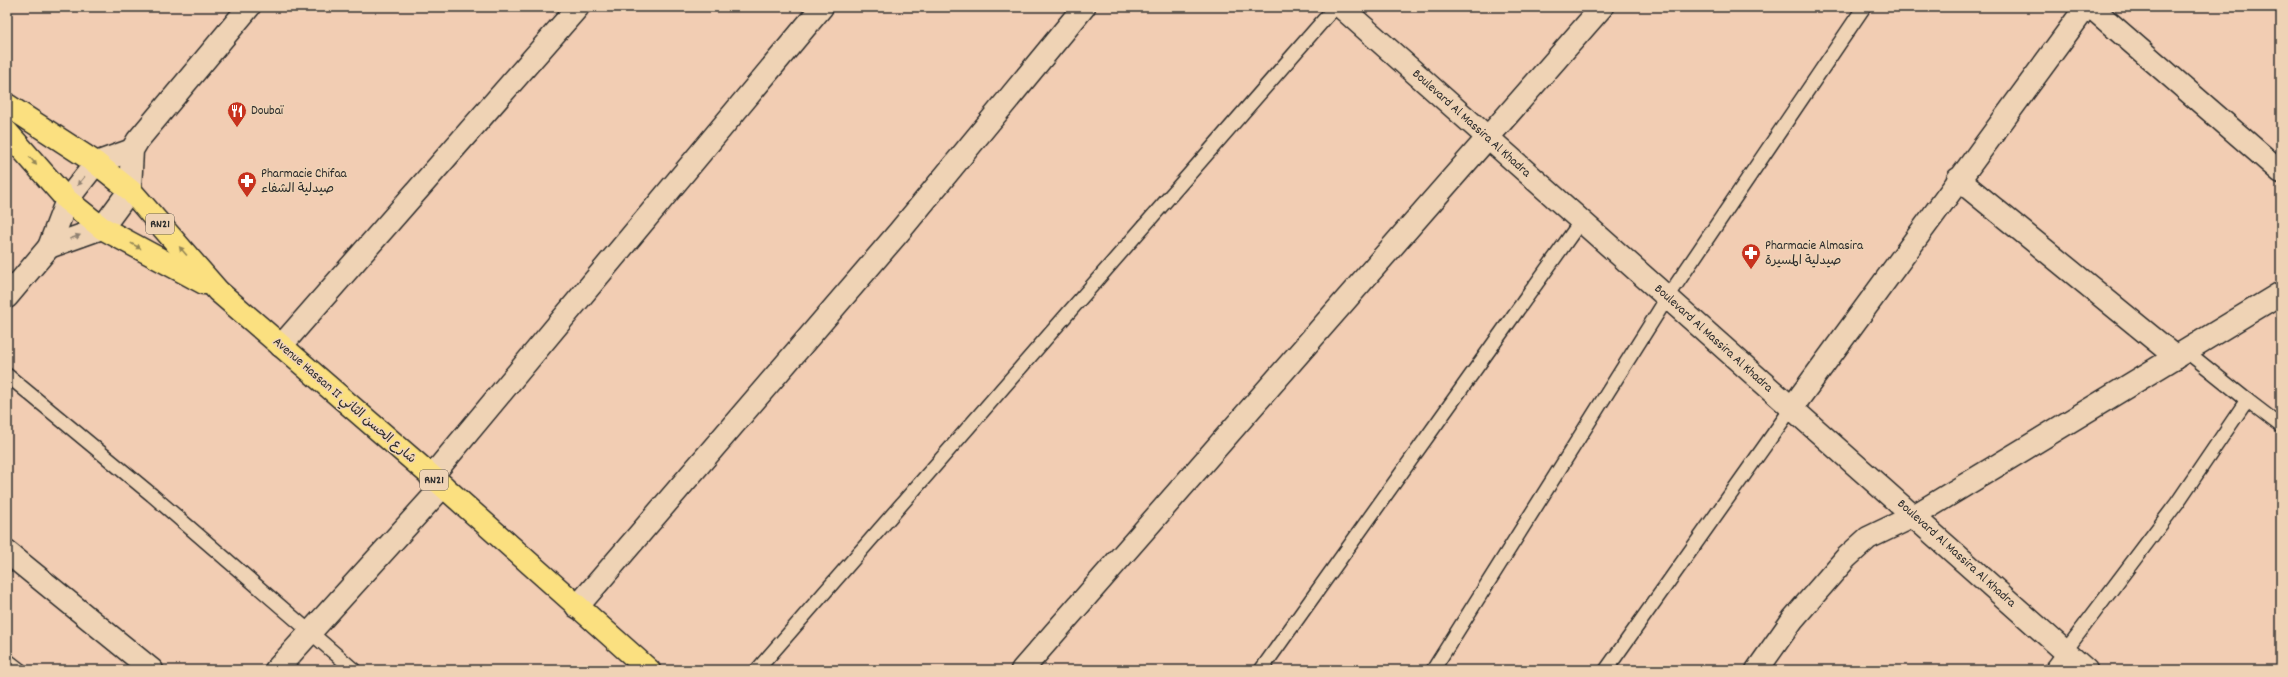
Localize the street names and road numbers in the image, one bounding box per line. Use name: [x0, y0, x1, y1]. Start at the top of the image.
street label: Boulevard Al Massira Al Khadra: [1407, 65, 1535, 183]
road number: RN21: [146, 214, 174, 234]
street label: Boulevard Al Massira Al Khadra: [1649, 280, 1777, 398]
street label: Avenue Hassan II شارع الحسن الثاني: [268, 333, 420, 469]
road number: RN21: [420, 470, 448, 490]
street label: Boulevard Al Massira Al Khadra: [1892, 495, 2020, 613]

